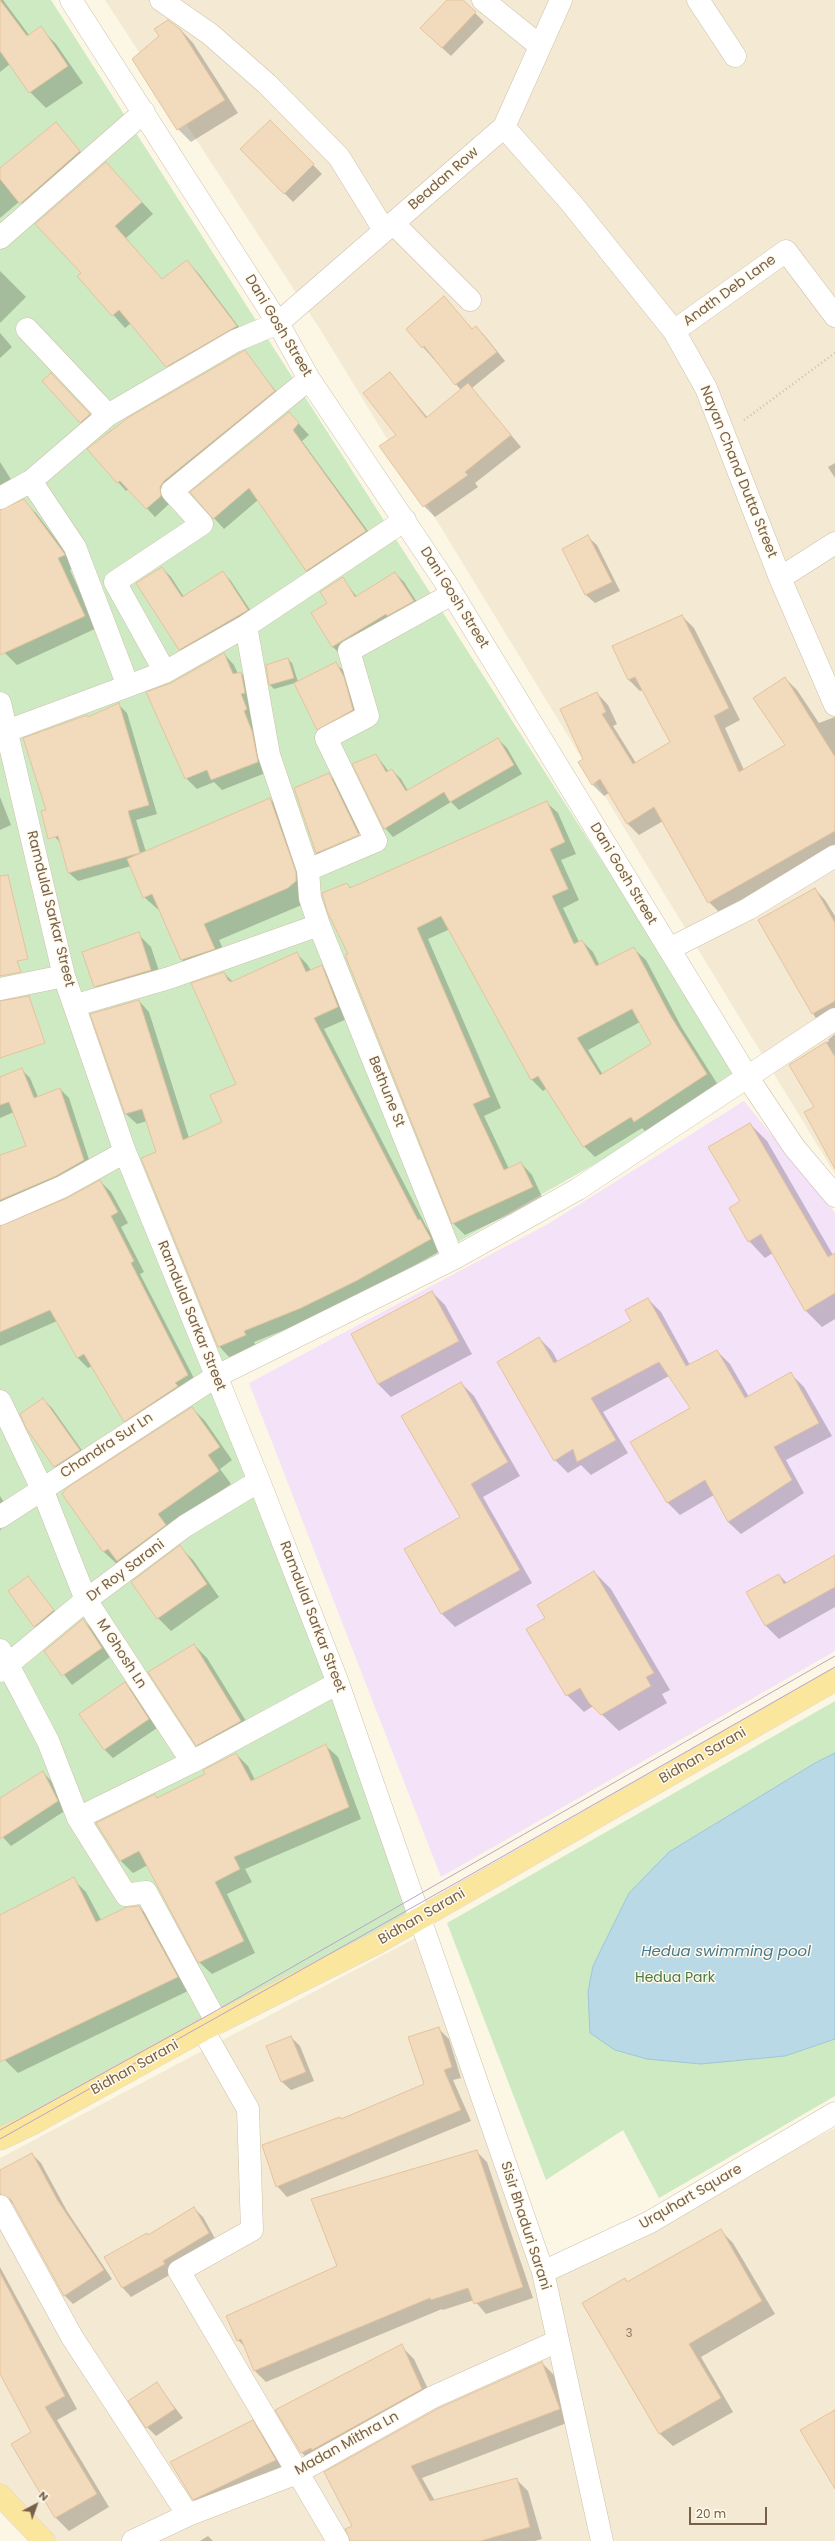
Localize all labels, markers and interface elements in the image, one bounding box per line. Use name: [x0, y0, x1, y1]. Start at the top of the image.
street label: Beadan Row: [406, 144, 482, 214]
street label: Anath Deb Lane: [680, 252, 780, 330]
street label: Dani Gosh Street: [241, 272, 315, 380]
street label: Nayan Chand Dutta Street: [696, 384, 780, 560]
street label: Dani Gosh Street: [416, 544, 492, 652]
street label: Dani Gosh Street: [586, 820, 660, 928]
street label: Ramdulal Sarkar Street: [22, 829, 78, 989]
street label: Bethune St: [364, 1054, 408, 1130]
street label: Ramdulal Sarkar Street: [153, 1238, 229, 1394]
street label: Chandra Sur Ln: [57, 1410, 157, 1482]
street label: Dr Roy Sarani: [84, 1536, 168, 1606]
street label: Ramdulal Sarkar Street: [275, 1539, 349, 1695]
street label: M Ghosh Ln: [92, 1616, 150, 1692]
street label: Bidhan Sarani: [657, 1724, 749, 1788]
street label: Bidhan Sarani: [376, 1885, 468, 1949]
water label: Hedua swimming pool: [641, 1943, 811, 1961]
park label: Hedua Park: [635, 1970, 715, 1986]
street label: Bidhan Sarani: [88, 2037, 182, 2099]
street label: Sisir Bhaduri Sarani: [496, 2160, 554, 2292]
street label: Urquhart Square: [637, 2161, 745, 2233]
house number: 3: [625, 2327, 633, 2341]
street label: Madan Mithra Ln: [292, 2409, 402, 2479]
north arrow: [16, 2485, 56, 2525]
text: N: [35, 2487, 52, 2505]
scale bar: [691, 2499, 769, 2525]
text: 20 m: [696, 2505, 726, 2522]

